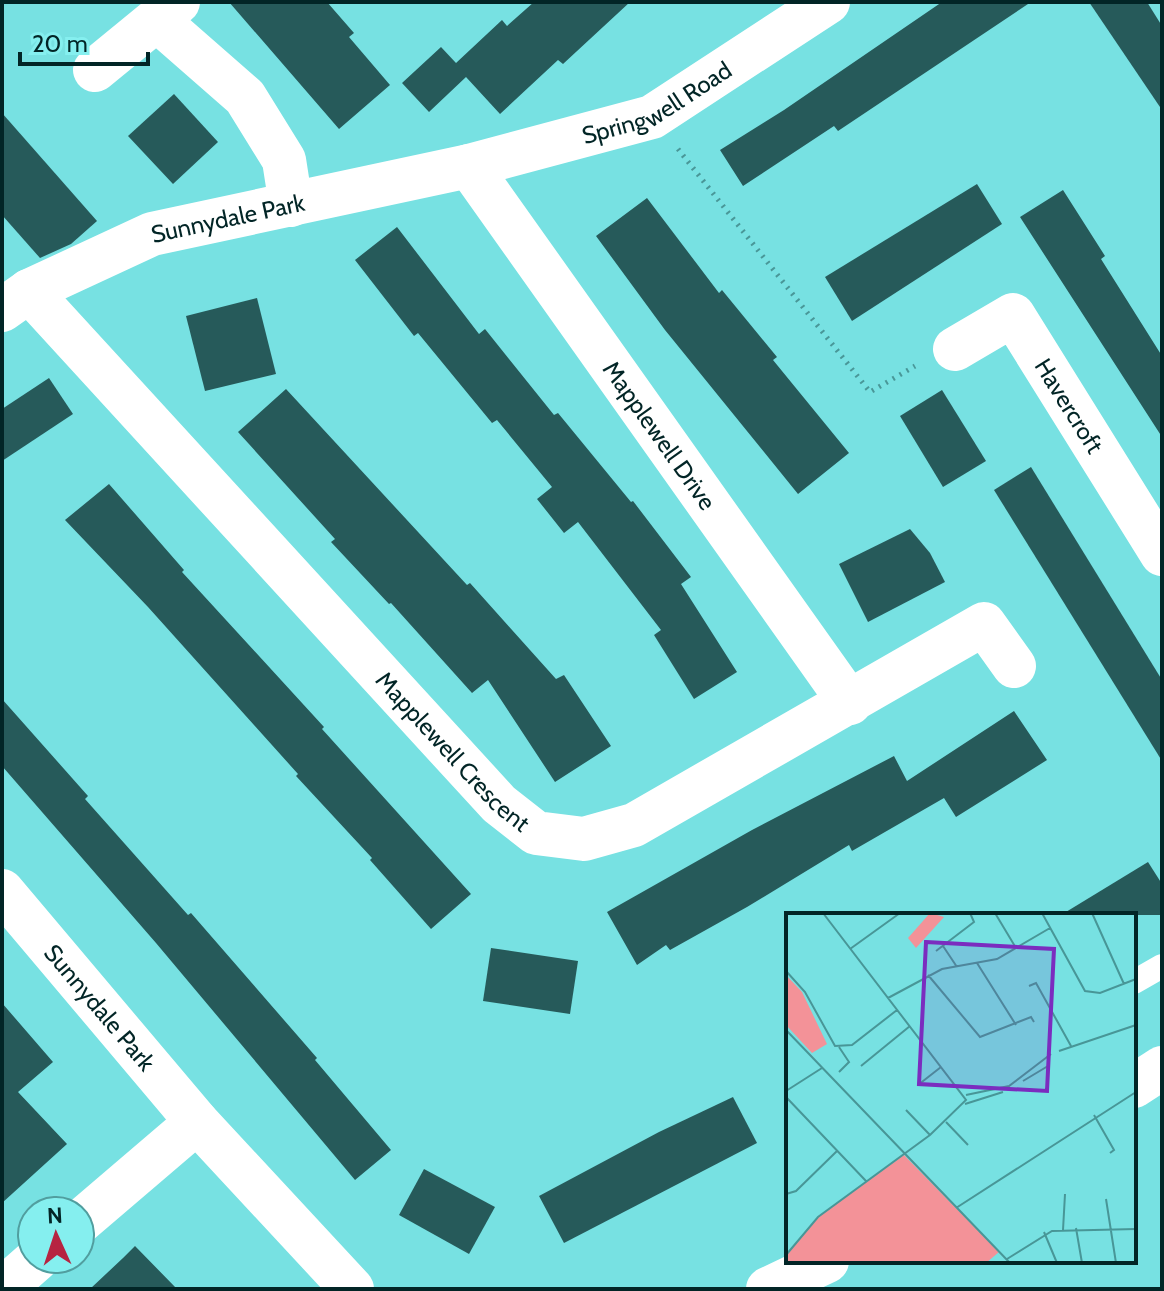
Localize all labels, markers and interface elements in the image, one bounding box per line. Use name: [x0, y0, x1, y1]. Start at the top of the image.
scale bar: [20, 16, 148, 66]
text: 20 m: [32, 29, 88, 58]
street label: Springwell Road: [579, 55, 737, 150]
street label: Sunnydale Park: [148, 187, 307, 248]
street label: Havercroft: [1029, 353, 1110, 458]
street label: Mapplewell Drive: [597, 355, 723, 515]
street label: Mapplewell Crescent: [370, 665, 536, 837]
inset map: [786, 913, 1136, 1263]
street label: Sunnydale Park: [39, 938, 162, 1076]
north arrow: [16, 1195, 96, 1275]
text: N: [47, 1202, 63, 1229]

